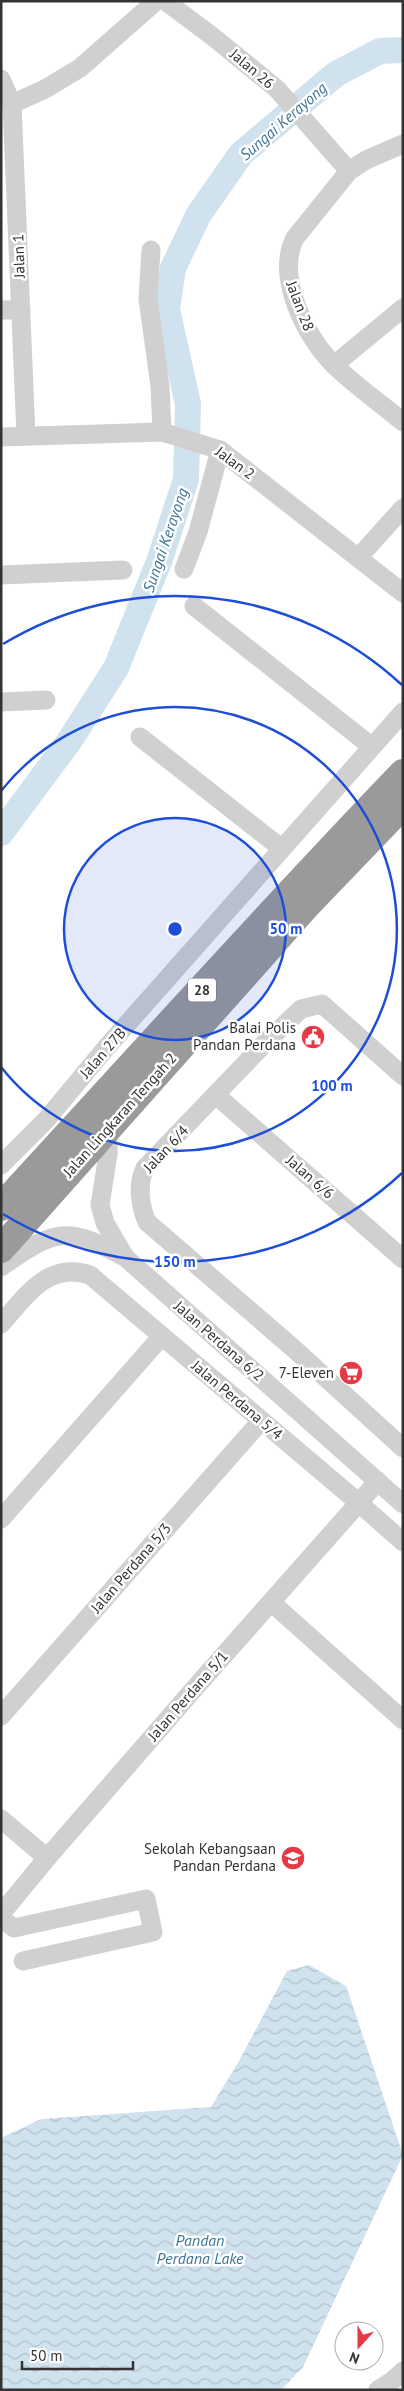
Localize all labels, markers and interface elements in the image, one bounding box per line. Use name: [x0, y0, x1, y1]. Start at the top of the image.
street label: Jalan 26: [225, 44, 278, 93]
water label: Sungai Kerayong: [235, 78, 331, 164]
street label: Jalan 1: [8, 234, 29, 279]
street label: Jalan 28: [282, 277, 319, 334]
street label: Jalan 2: [211, 441, 259, 483]
water label: Sungai Kerayong: [138, 485, 192, 595]
text: 50 m: [270, 919, 302, 938]
centre of rings: [166, 920, 184, 938]
road number: 28: [188, 978, 216, 1002]
place label: Balai Polis Pandan Perdana: [193, 1018, 296, 1054]
street label: Jalan 27B: [75, 1023, 130, 1083]
public building icon: Balai Polis Pandan Perdana: [300, 1024, 326, 1050]
street label: Jalan Lingkaran Tengah 2: [58, 1049, 181, 1182]
text: 100 m: [311, 1076, 353, 1095]
street label: Jalan 6/4: [138, 1121, 192, 1177]
street label: Jalan 6/6: [282, 1150, 338, 1203]
text: 150 m: [154, 1252, 196, 1271]
street label: Jalan Perdana 6/2: [170, 1296, 268, 1385]
street label: Jalan Perdana 5/4: [187, 1355, 287, 1443]
supermarket icon: 7-Eleven: [338, 1360, 364, 1386]
place label: 7-Eleven: [279, 1363, 334, 1382]
street label: Jalan Perdana 5/3: [86, 1519, 175, 1617]
street label: Jalan Perdana 5/1: [143, 1647, 232, 1745]
place label: Sekolah Kebangsaan Pandan Perdana: [144, 1839, 276, 1875]
school or university icon: Sekolah Kebangsaan Pandan Perdana: [280, 1845, 306, 1871]
water label: Pandan Perdana Lake: [157, 2230, 244, 2268]
north arrow: [334, 2321, 384, 2371]
scale bar: [22, 2338, 134, 2370]
text: 50 m: [30, 2346, 63, 2365]
text: N: [347, 2348, 362, 2368]

